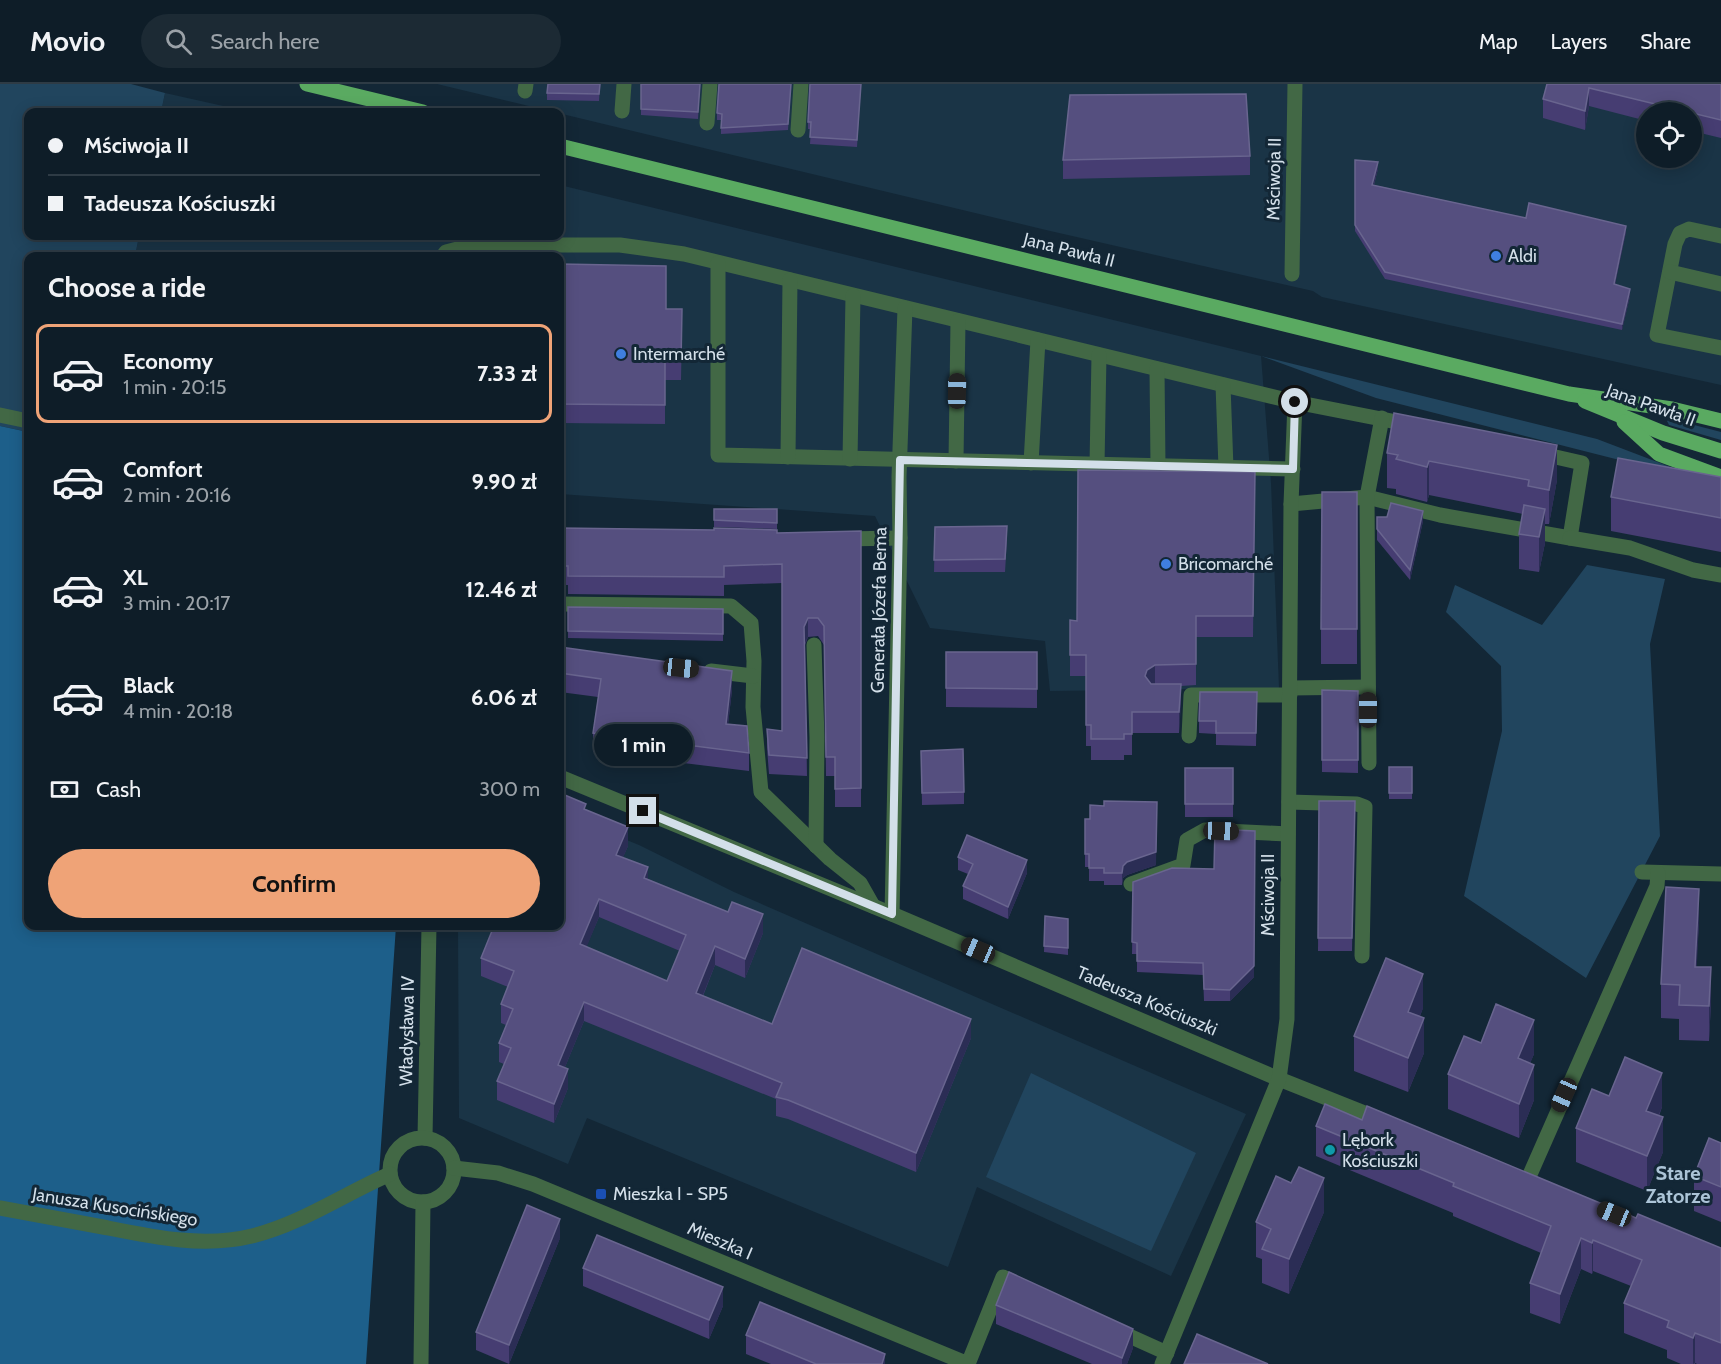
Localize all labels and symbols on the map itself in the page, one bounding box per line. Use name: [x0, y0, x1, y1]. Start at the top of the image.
street label: Mściwoja II: [1262, 138, 1286, 220]
street label: Jana Pawła II: [1020, 228, 1117, 272]
place label: Aldi: [1508, 245, 1537, 267]
marker: Aldi: [1489, 249, 1503, 263]
place label: Intermarché: [633, 343, 725, 365]
marker: Intermarché: [614, 347, 628, 361]
car: [948, 373, 966, 409]
street label: Jana Pawła II: [1602, 378, 1699, 431]
route start: [1281, 388, 1308, 415]
street label: Generała Józefa Bema: [867, 526, 891, 693]
place label: Bricomarché: [1178, 553, 1273, 575]
marker: Bricomarché: [1159, 557, 1173, 571]
car: [662, 657, 700, 679]
car: [1359, 692, 1377, 728]
callout: 1 min: [594, 724, 692, 766]
route end: [629, 797, 656, 824]
car: [1203, 821, 1239, 841]
street label: Mściwoja II: [1257, 854, 1279, 936]
car: [958, 935, 998, 965]
street label: Tadeusza Kościuszki: [1073, 961, 1221, 1041]
street label: Władysława IV: [395, 976, 419, 1086]
car: [1548, 1075, 1580, 1115]
place label: Lębork Kościuszki: [1342, 1129, 1418, 1172]
marker: Lębork Kościuszki: [1323, 1143, 1337, 1157]
district label: Stare Zatorze: [1645, 1161, 1711, 1208]
street label: Janusza Kusocińskiego: [30, 1183, 199, 1231]
place label: Mieszka I - SP5: [613, 1183, 728, 1205]
marker: Mieszka I - SP5: [594, 1187, 608, 1201]
car: [1594, 1199, 1634, 1229]
street label: Mieszka I: [684, 1217, 756, 1265]

